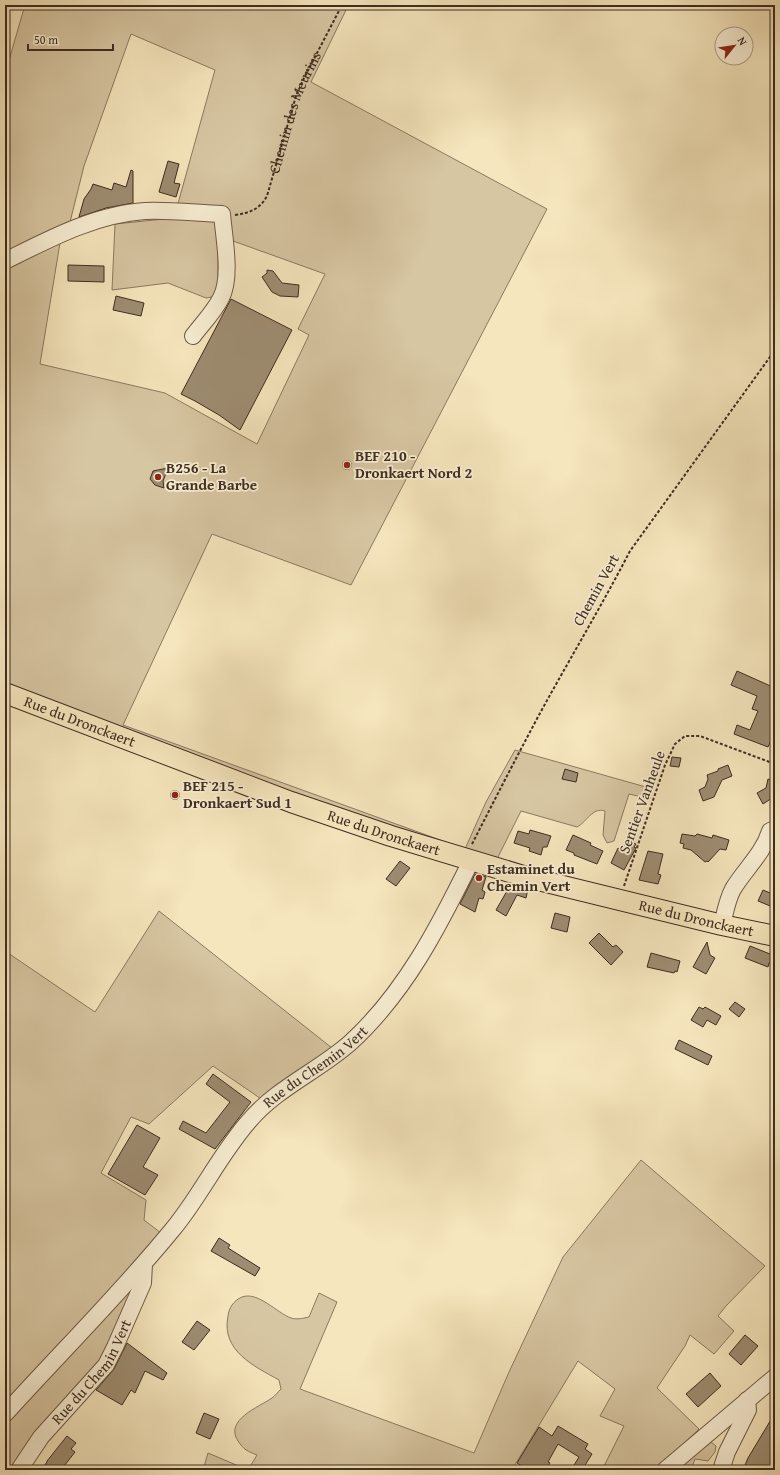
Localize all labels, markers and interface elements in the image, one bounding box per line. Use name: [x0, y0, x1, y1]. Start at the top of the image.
scale bar: [28, 26, 113, 52]
north arrow: [714, 26, 754, 66]
text: 50 m: [34, 31, 58, 48]
text: N: [734, 34, 752, 49]
street label: Chemin des Meurins: [263, 48, 326, 176]
place label: BEF 210 - Dronkaert Nord 2: [355, 445, 472, 483]
place label: B256 - La Grande Barbe: [166, 457, 257, 495]
marker: BEF 210 - Dronkaert Nord 2: [342, 460, 352, 470]
marker: B256 - La Grande Barbe: [153, 472, 163, 482]
street label: Chemin Vert: [567, 549, 624, 630]
street label: Rue du Dronckaert: [21, 690, 139, 752]
street label: Sentier Vanheule: [613, 747, 670, 856]
place label: BEF 215 - Dronkaert Sud 1: [183, 775, 292, 813]
marker: BEF 215 - Dronkaert Sud 1: [170, 790, 180, 800]
street label: Rue du Dronckaert: [325, 804, 444, 861]
place label: Estaminet du Chemin Vert: [487, 858, 575, 896]
marker: Estaminet du Chemin Vert: [474, 873, 484, 883]
street label: Rue du Dronckaert: [637, 894, 756, 941]
street label: Rue du Chemin Vert: [258, 1020, 373, 1112]
street label: Rue du Chemin Vert: [46, 1315, 136, 1429]

